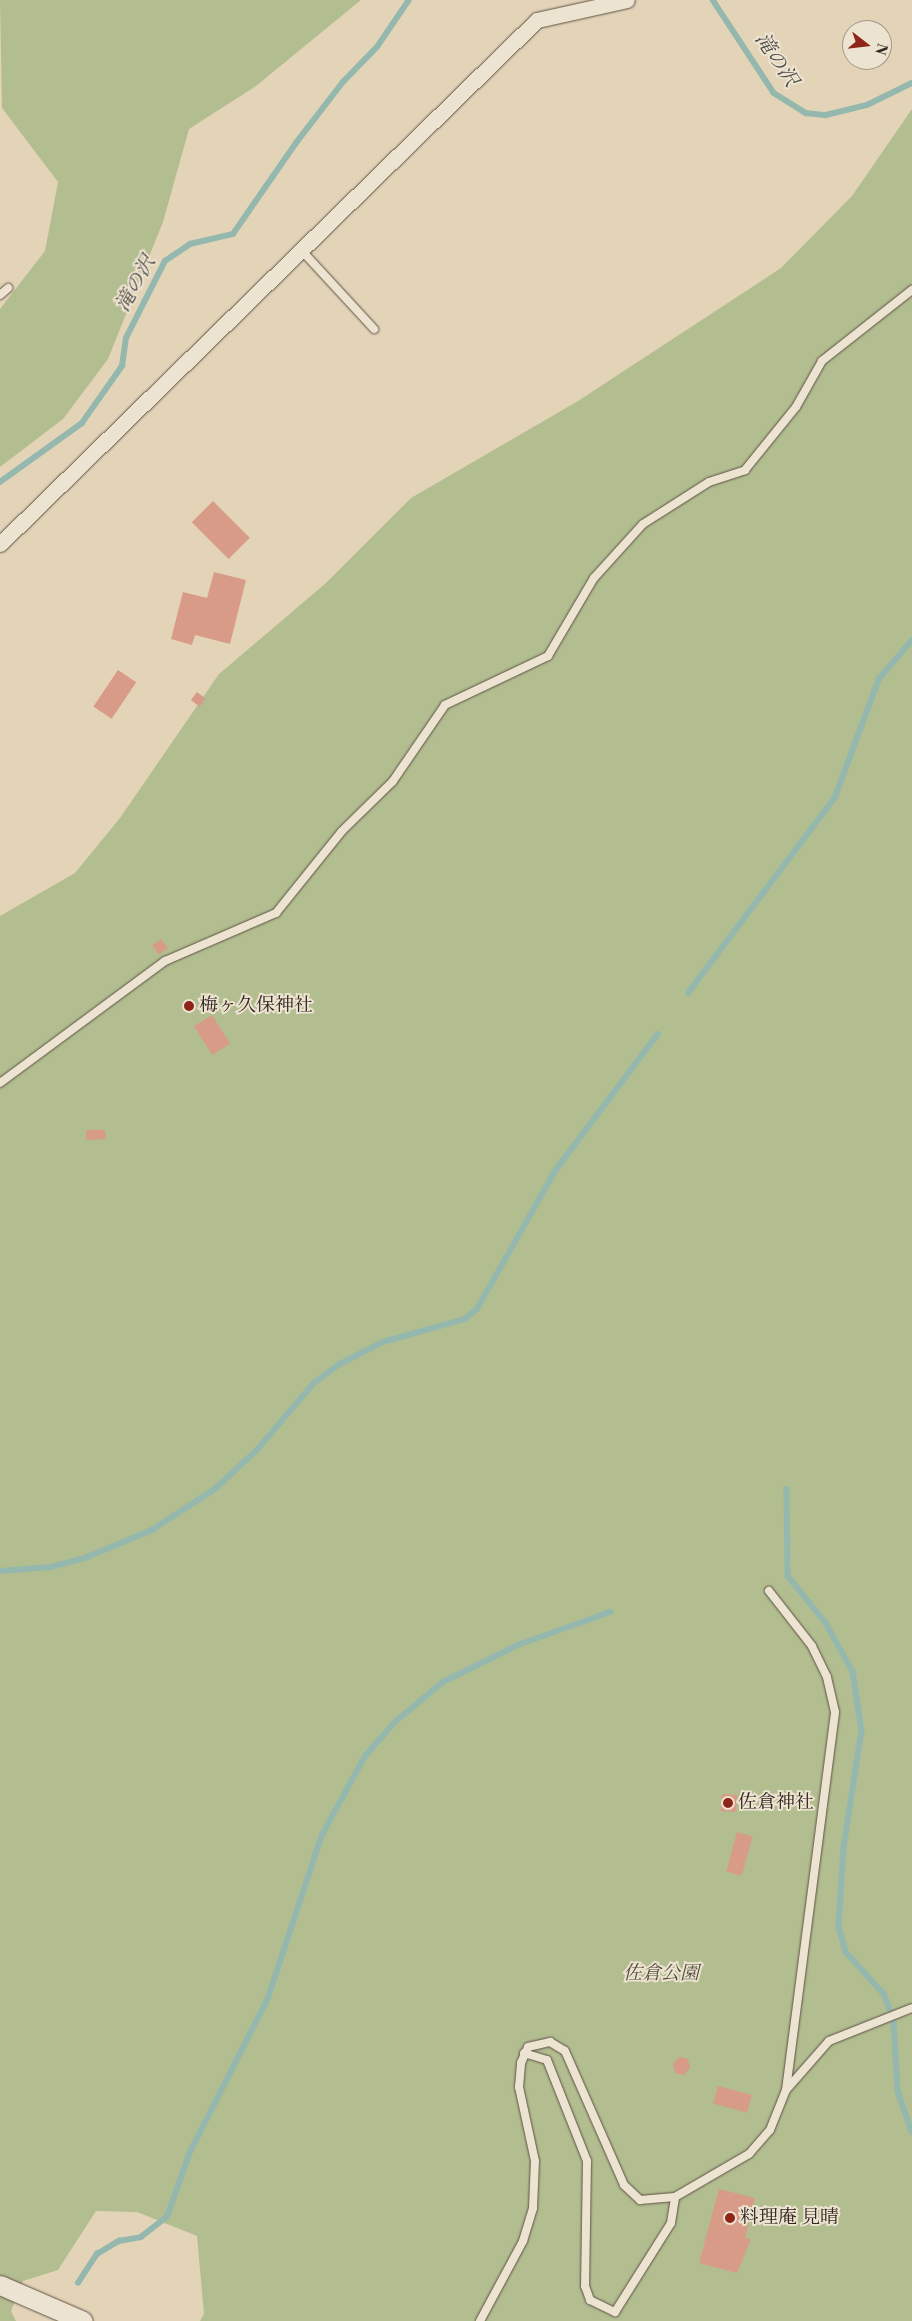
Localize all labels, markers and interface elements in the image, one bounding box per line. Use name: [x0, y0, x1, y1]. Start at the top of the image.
north arrow: [842, 20, 892, 70]
water label: 滝の沢: [749, 28, 803, 92]
text: N: [870, 41, 891, 57]
water label: 滝の沢: [111, 252, 161, 316]
place label: 梅ヶ久保神社: [199, 995, 313, 1017]
marker: 梅ヶ久保神社: [183, 1000, 195, 1012]
place label: 佐倉神社: [738, 1792, 814, 1814]
marker: 佐倉神社: [722, 1797, 734, 1809]
park label: 佐倉公園: [623, 1963, 699, 1985]
place label: 料理庵 見晴: [740, 2207, 839, 2229]
marker: 料理庵 見晴: [724, 2212, 736, 2224]

